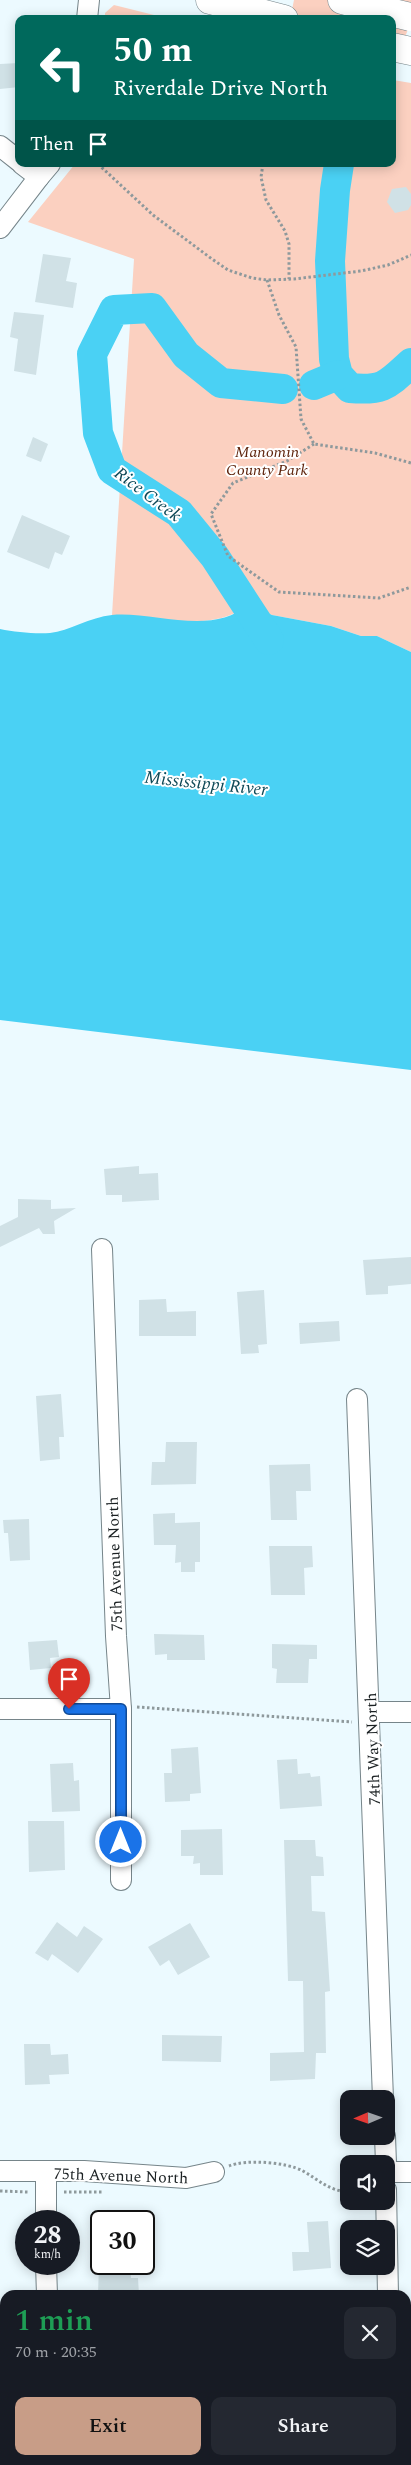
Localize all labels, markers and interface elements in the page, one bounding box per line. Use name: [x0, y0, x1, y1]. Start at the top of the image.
text: 50 m: [113, 24, 193, 77]
icon: left: [30, 35, 95, 100]
text: Riverdale Drive North: [113, 72, 328, 105]
text: Then: [30, 130, 74, 159]
icon: arrive: [84, 130, 112, 158]
park label: Manomin County Park: [226, 440, 308, 482]
water label: Rice Creek: [108, 460, 188, 529]
water label: Mississippi River: [143, 764, 270, 803]
street label: 75th Avenue North: [101, 1496, 129, 1632]
pin: [48, 1658, 90, 1709]
icon: arrive: [55, 1665, 83, 1693]
street label: 74th Way North: [359, 1692, 387, 1806]
position arrow: [94, 1815, 146, 1867]
north arrow: [340, 2090, 395, 2145]
map controls: [340, 2090, 395, 2275]
button: sound: [340, 2155, 395, 2210]
street label: 75th Avenue North: [53, 2162, 189, 2190]
speed limit sign: 30: [90, 2210, 155, 2275]
text: 28: [33, 2217, 62, 2255]
button: layers: [340, 2220, 395, 2275]
text: km/h: [34, 2245, 61, 2264]
text: 1 min: [15, 2298, 93, 2344]
button: close: [344, 2307, 396, 2359]
text: 70 m · 20:35: [15, 2340, 97, 2364]
button: Exit: [15, 2397, 201, 2455]
button: Share: [211, 2397, 396, 2455]

